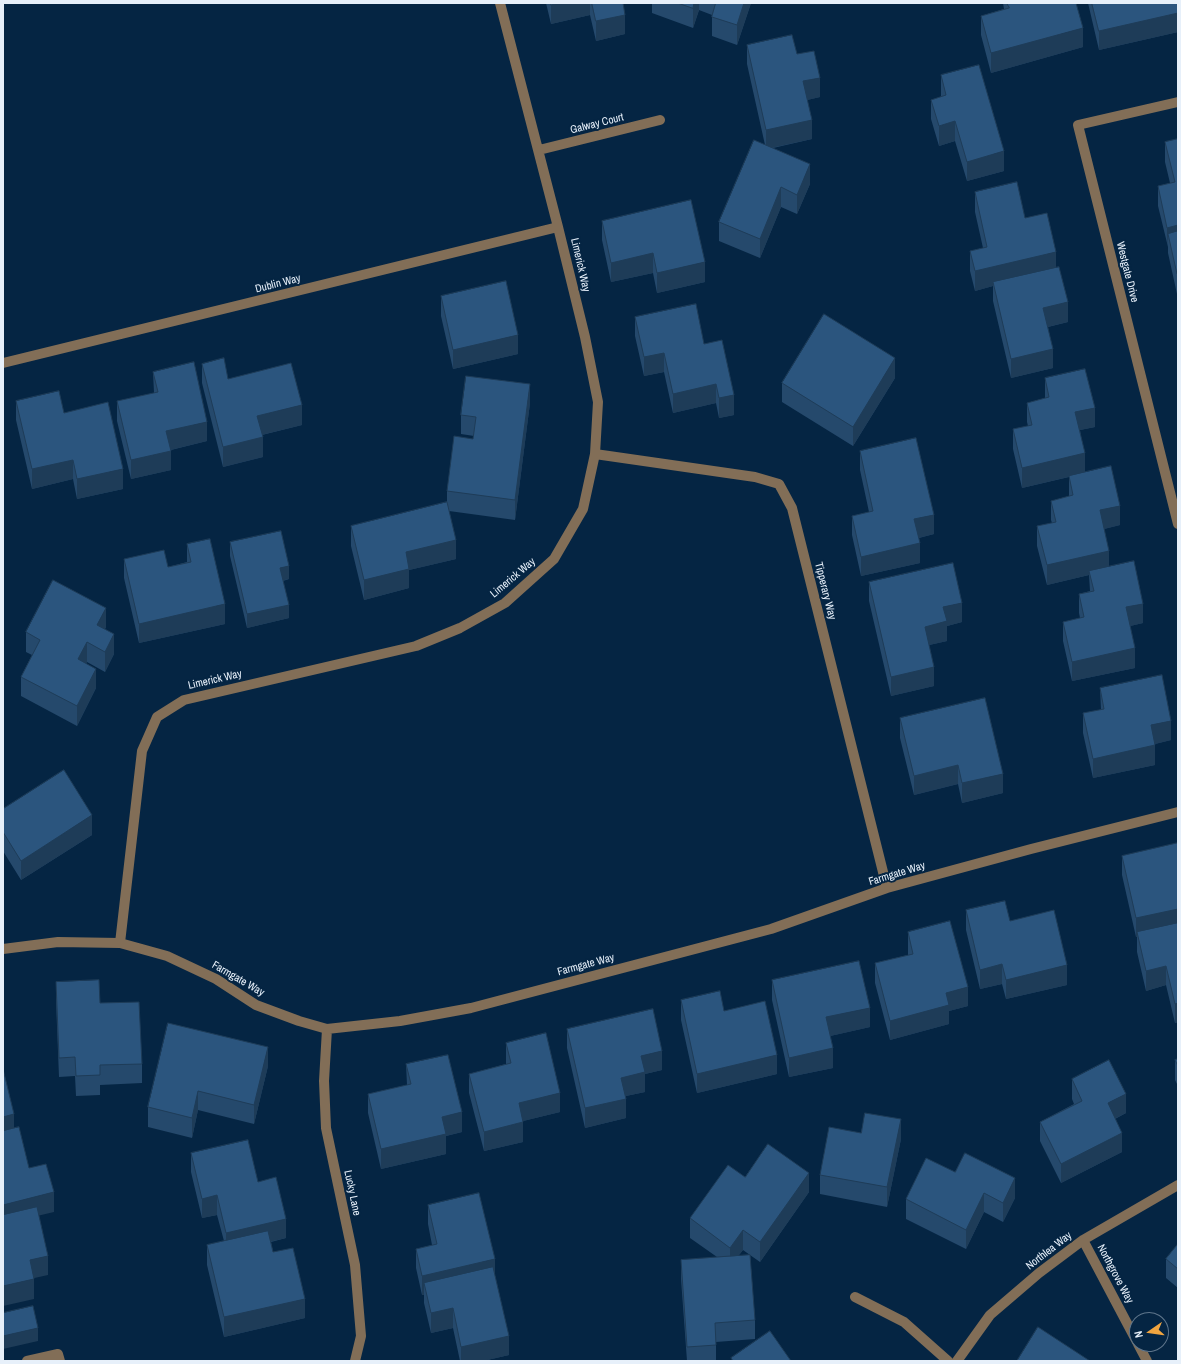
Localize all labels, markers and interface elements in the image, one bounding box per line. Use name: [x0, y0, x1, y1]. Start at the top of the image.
street label: Galway Court: [569, 111, 625, 137]
street label: Limerick Way: [567, 237, 593, 293]
street label: Westgate Drive: [1113, 240, 1141, 304]
street label: Dublin Way: [254, 272, 302, 296]
street label: Limerick Way: [488, 555, 538, 601]
street label: Tipperary Way: [812, 561, 838, 621]
street label: Limerick Way: [187, 667, 243, 693]
street label: Farmgate Way: [867, 859, 927, 889]
street label: Farmgate Way: [556, 951, 616, 979]
street label: Farmgate Way: [209, 959, 267, 999]
street label: Lucky Lane: [341, 1169, 363, 1217]
street label: Northlea Way: [1024, 1229, 1074, 1273]
street label: Northgrove Way: [1094, 1242, 1136, 1306]
north arrow: [1129, 1312, 1169, 1352]
text: N: [1131, 1330, 1146, 1339]

